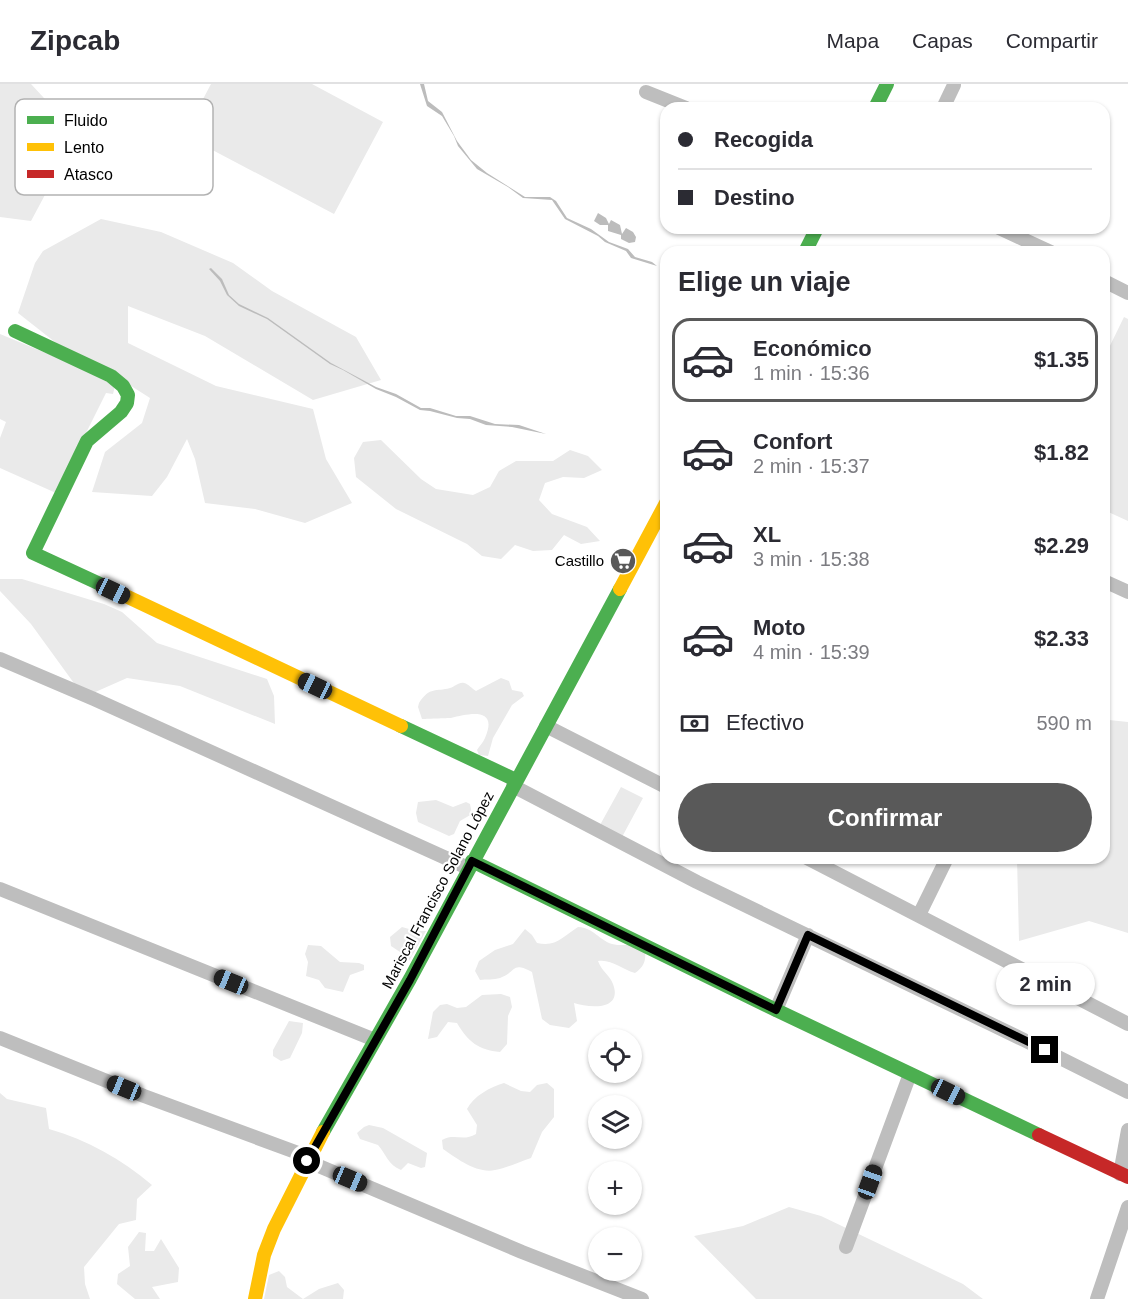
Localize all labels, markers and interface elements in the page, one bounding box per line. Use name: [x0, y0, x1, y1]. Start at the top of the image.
text: Zipcab: [30, 25, 120, 56]
text: Mapa: [827, 29, 879, 52]
text: Capas: [912, 29, 973, 52]
text: Compartir: [1006, 29, 1098, 52]
legend: [15, 99, 213, 195]
text: Fluido: [64, 112, 108, 129]
text: Recogida: [714, 127, 813, 152]
text: Lento: [64, 139, 104, 156]
text: Atasco: [64, 166, 113, 183]
text: Destino: [714, 185, 795, 210]
text: Elige un viaje: [678, 267, 851, 297]
icon: car: [681, 333, 735, 387]
text: Económico: [753, 336, 872, 361]
text: $1.35: [1034, 347, 1089, 372]
text: 1 min · 15:36: [753, 362, 870, 384]
icon: car: [681, 426, 735, 480]
text: Confort: [753, 429, 832, 454]
text: $1.82: [1034, 440, 1089, 465]
text: 2 min · 15:37: [753, 455, 870, 477]
icon: car: [681, 519, 735, 573]
text: XL: [753, 522, 781, 547]
text: $2.29: [1034, 533, 1089, 558]
supermarket icon: Castillo: [608, 546, 638, 576]
text: 3 min · 15:38: [753, 548, 870, 570]
place label: Castillo: [555, 552, 604, 569]
car: [93, 575, 133, 607]
icon: car: [681, 612, 735, 666]
text: Moto: [753, 615, 806, 640]
text: $2.33: [1034, 626, 1089, 651]
text: 4 min · 15:39: [753, 641, 870, 663]
car: [295, 670, 335, 702]
icon: cash: [678, 707, 711, 740]
text: Efectivo: [726, 710, 804, 735]
text: 590 m: [1036, 712, 1092, 734]
button: Confirmar: [678, 783, 1092, 852]
street label: Mariscal Francisco Solano López: [378, 788, 497, 991]
callout: 2 min: [996, 963, 1094, 1005]
car: [211, 967, 251, 997]
text: 2 min: [1019, 973, 1072, 995]
map controls: [588, 1029, 642, 1281]
button: locate: [588, 1029, 642, 1083]
route end: [1031, 1036, 1058, 1063]
car: [104, 1073, 144, 1103]
car: [928, 1076, 968, 1108]
button: layers: [588, 1095, 642, 1149]
route start: [293, 1147, 320, 1174]
button: +: [588, 1161, 642, 1215]
car: [855, 1162, 885, 1202]
car: [330, 1164, 370, 1194]
button: −: [588, 1227, 642, 1281]

